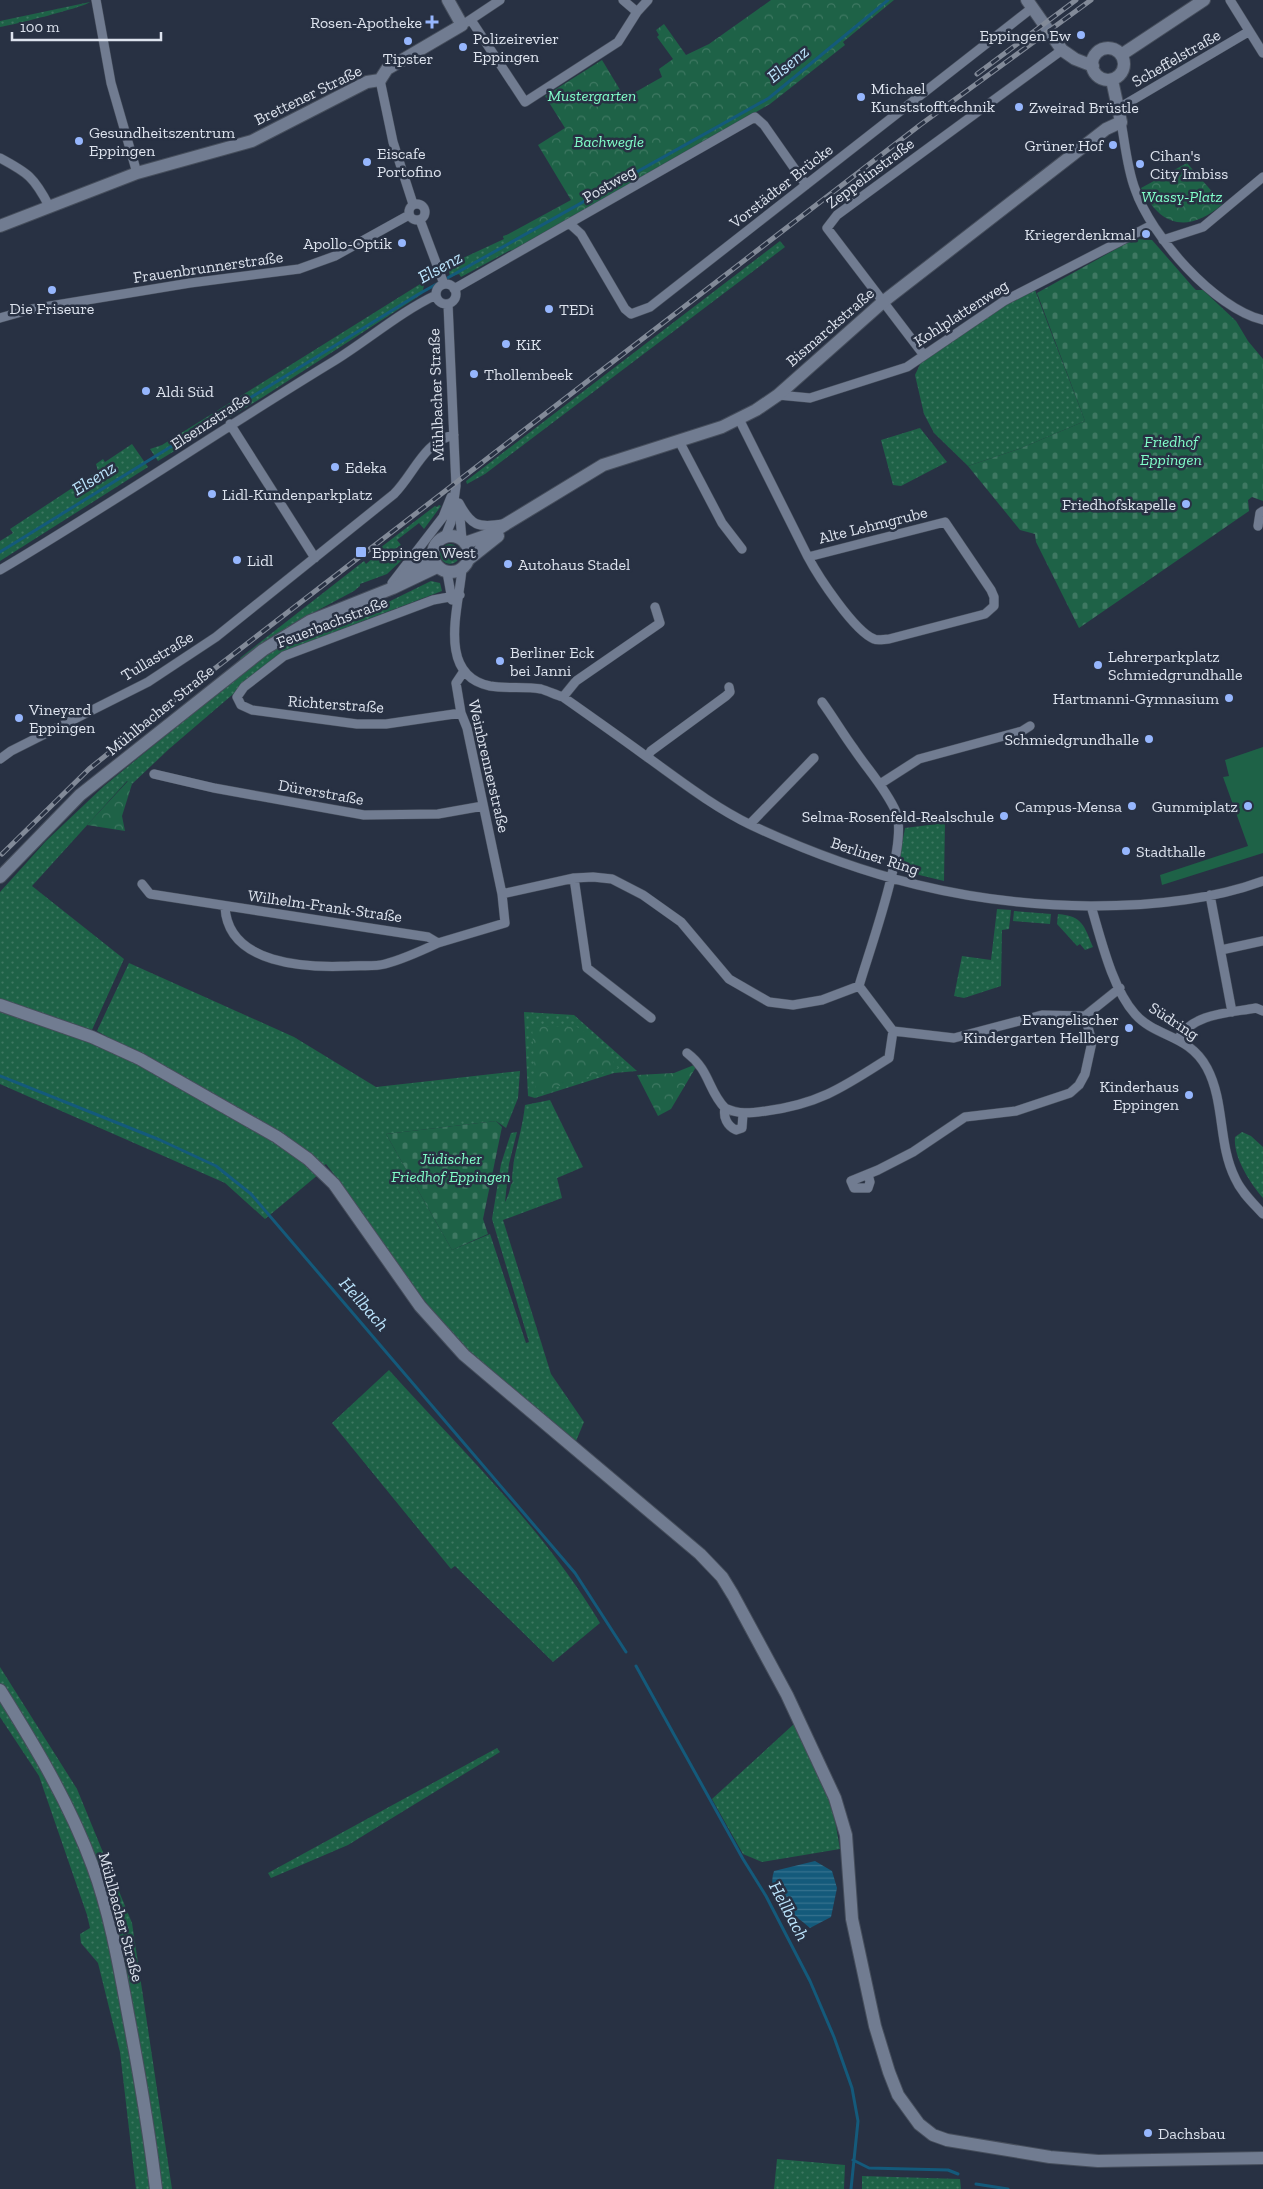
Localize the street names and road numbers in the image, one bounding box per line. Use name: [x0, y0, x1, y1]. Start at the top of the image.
street label: Scheffelstraße: [1128, 25, 1224, 91]
street label: Brettener Straße: [251, 61, 365, 129]
street label: Zeppelinstraße: [822, 134, 918, 212]
street label: Vorstädter Brücke: [725, 140, 836, 233]
street label: Postweg: [579, 161, 639, 207]
street label: Frauenbrunnerstraße: [132, 247, 284, 287]
street label: Kohlplattenweg: [910, 275, 1012, 351]
street label: Bismarckstraße: [782, 284, 878, 370]
street label: Mühlbacher Straße: [424, 328, 448, 462]
street label: Elsenzstraße: [167, 388, 253, 454]
street label: Alte Lehmgrube: [817, 502, 929, 548]
street label: Feuerbachstraße: [274, 592, 390, 652]
street label: Tullastraße: [118, 627, 196, 685]
street label: Mühlbacher Straße: [102, 661, 218, 759]
street label: Richterstraße: [287, 691, 385, 717]
street label: Weinbrennerstraße: [464, 698, 514, 834]
street label: Dürerstraße: [277, 775, 365, 809]
street label: Berliner Ring: [829, 833, 922, 879]
street label: Wilhelm-Frank-Straße: [247, 886, 403, 926]
street label: Südring: [1146, 998, 1203, 1044]
street label: Mühlbacher Straße: [95, 1850, 147, 1984]

